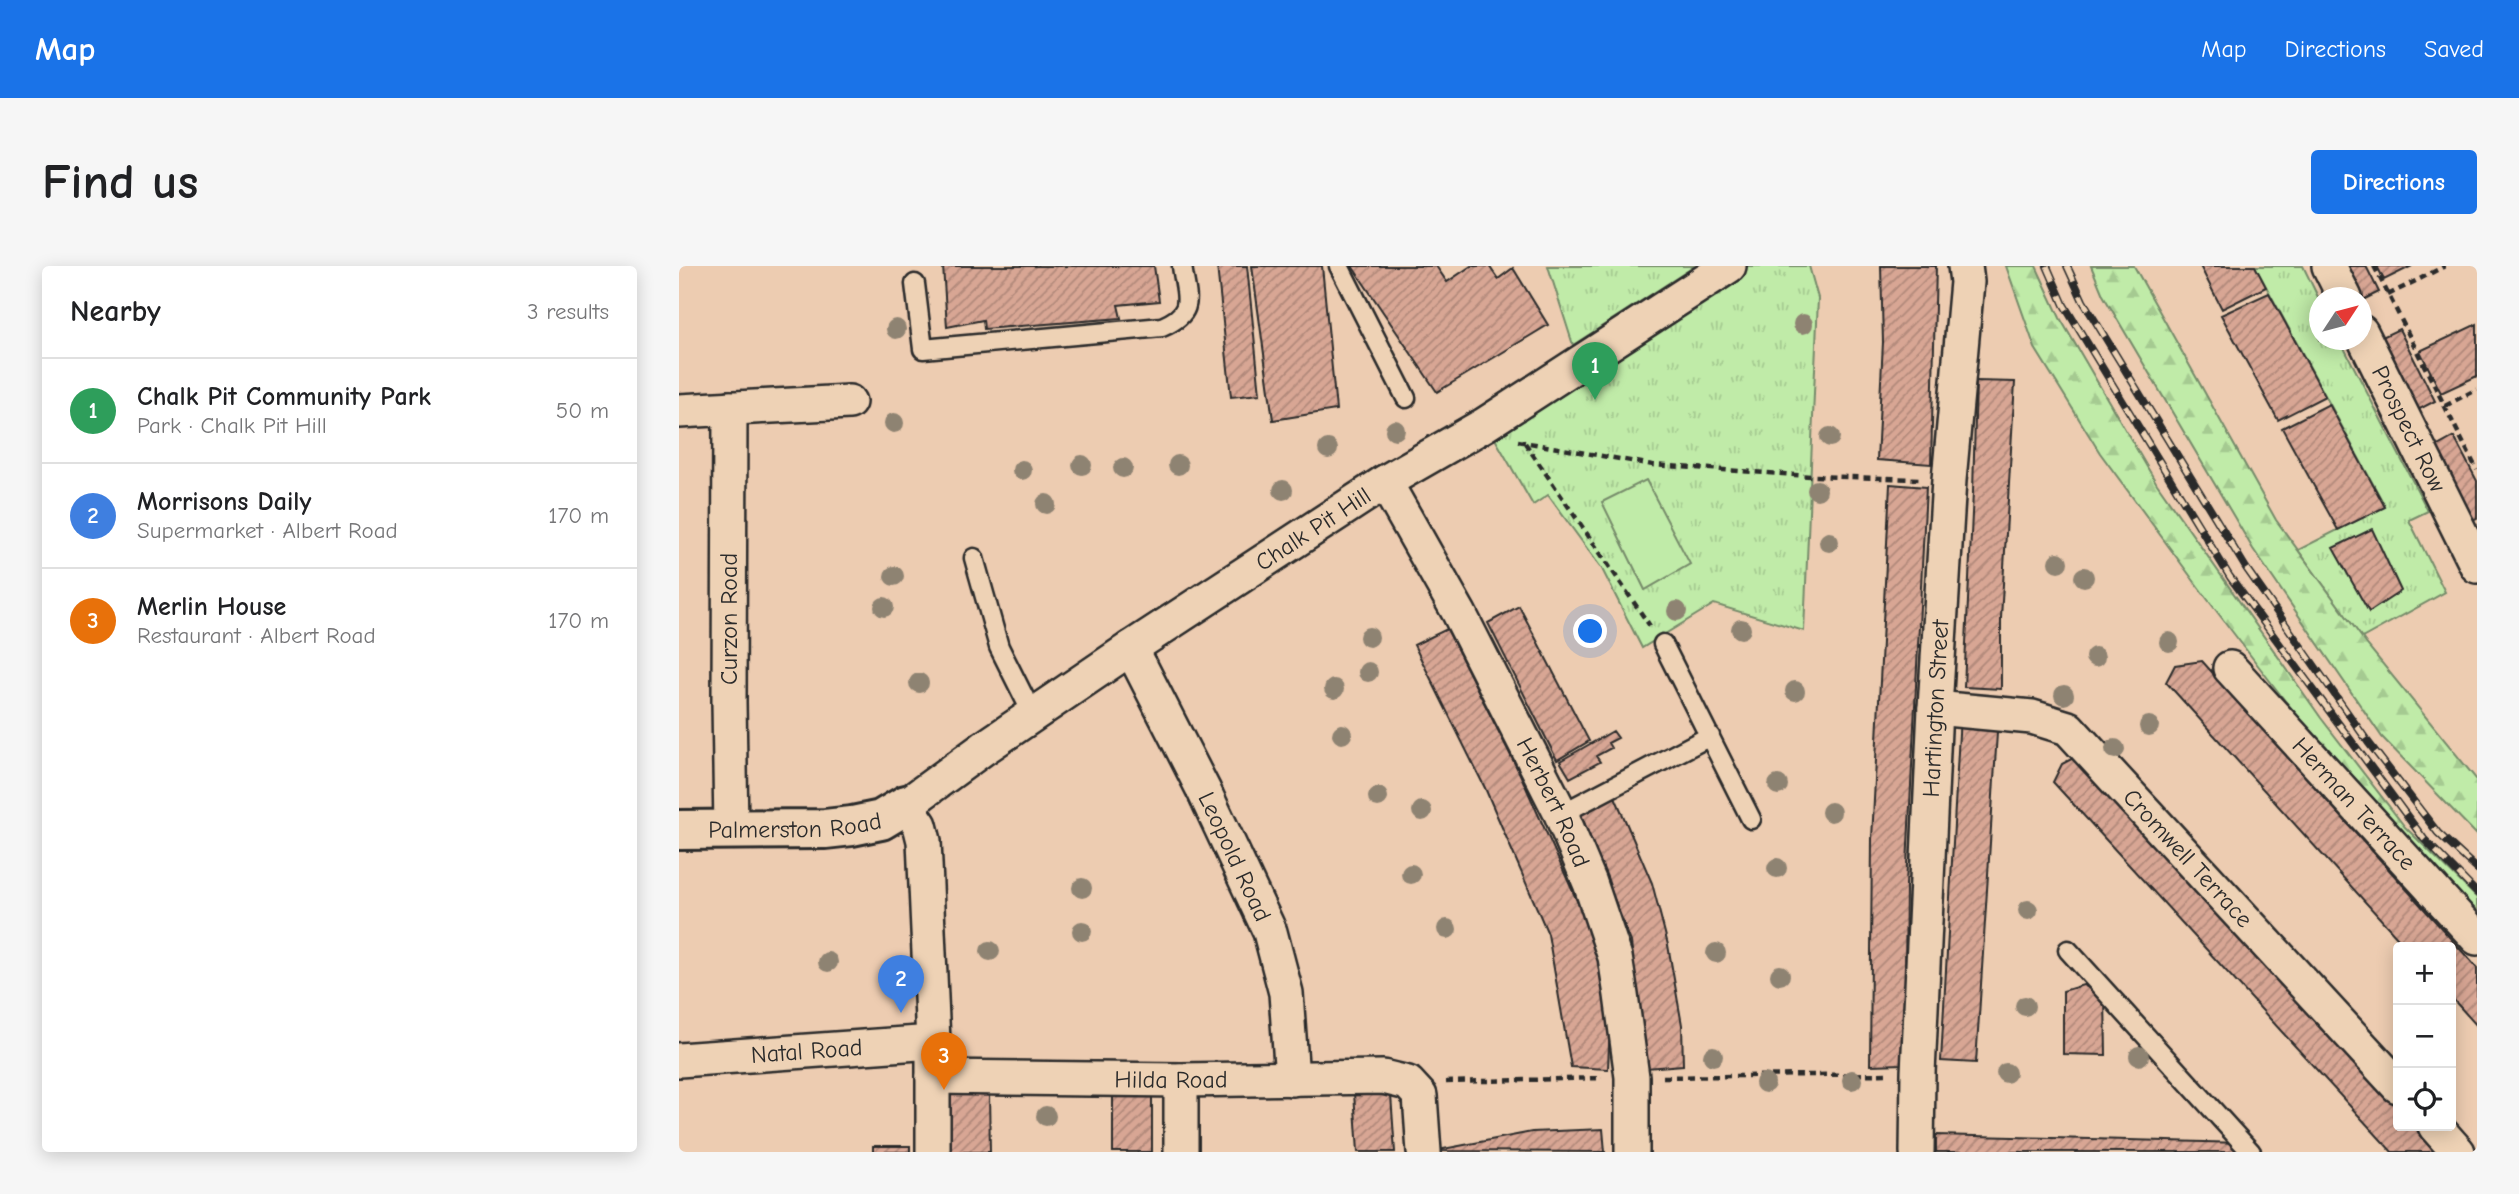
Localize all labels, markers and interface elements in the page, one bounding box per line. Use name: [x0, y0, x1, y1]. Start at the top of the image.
text: Map: [35, 30, 96, 68]
text: Map: [2201, 35, 2247, 63]
text: Directions: [2285, 35, 2386, 63]
text: Saved: [2424, 35, 2484, 63]
button: Directions: [2311, 150, 2477, 214]
text: Find us: [42, 154, 198, 210]
north arrow: [2309, 287, 2372, 350]
text: Nearby: [70, 294, 161, 329]
text: 3 results: [527, 298, 609, 325]
pin: 1: [1572, 342, 1618, 400]
street label: Prospect Row: [2366, 361, 2452, 497]
text: Chalk Pit Community Park: [137, 382, 431, 412]
text: 1: [88, 397, 98, 424]
text: 50 m: [556, 397, 609, 424]
text: Park · Chalk Pit Hill: [137, 412, 327, 439]
street label: Chalk Pit Hill: [1250, 481, 1376, 577]
text: Morrisons Daily: [137, 487, 311, 517]
text: 2: [87, 502, 99, 529]
text: 170 m: [548, 502, 609, 529]
text: Supermarket · Albert Road: [137, 517, 398, 544]
street label: Curzon Road: [715, 553, 743, 685]
text: Merlin House: [137, 592, 286, 622]
text: 3: [87, 607, 99, 634]
text: 170 m: [548, 607, 609, 634]
your location: [1573, 614, 1607, 648]
street label: Hartington Street: [1917, 618, 1954, 798]
text: Restaurant · Albert Road: [137, 622, 376, 649]
street label: Herman Terrace: [2287, 732, 2422, 876]
street label: Herbert Road: [1511, 733, 1596, 871]
street label: Cromwell Terrace: [2117, 783, 2259, 933]
street label: Leopold Road: [1192, 787, 1277, 926]
street label: Palmerston Road: [708, 806, 884, 844]
map controls: [2393, 942, 2456, 1131]
button: +: [2393, 942, 2456, 1005]
pin: 2: [878, 955, 924, 1013]
button: −: [2393, 1005, 2456, 1068]
pin: 3: [921, 1032, 967, 1090]
street label: Natal Road: [750, 1033, 863, 1069]
street label: Hilda Road: [1114, 1065, 1228, 1094]
button: locate: [2393, 1068, 2456, 1131]

